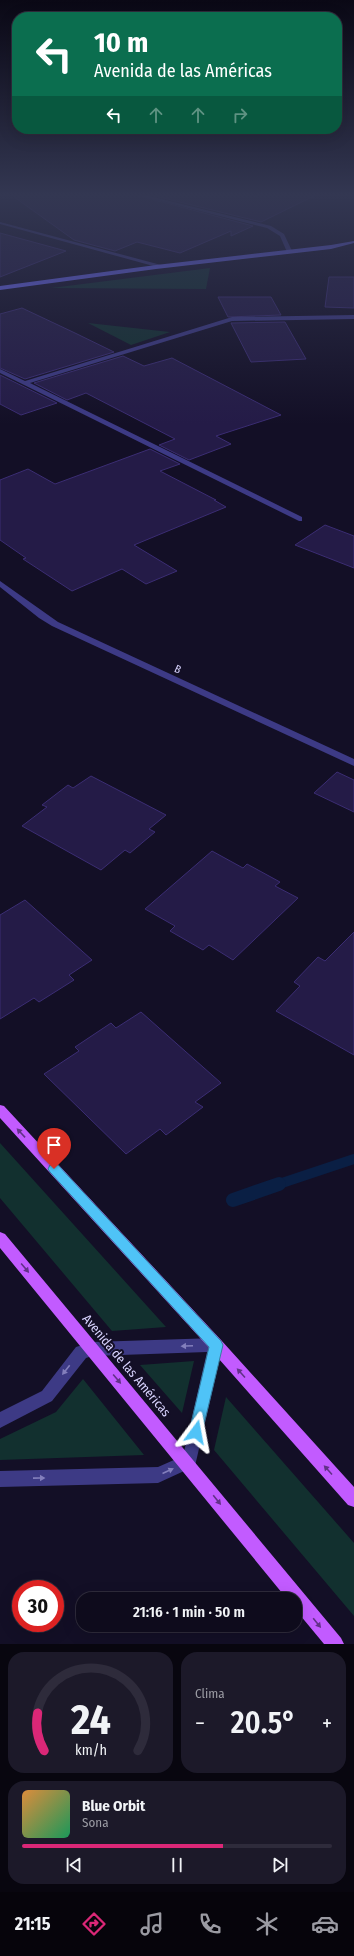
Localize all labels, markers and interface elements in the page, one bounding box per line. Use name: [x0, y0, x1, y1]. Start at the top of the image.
text: 10 m: [94, 26, 148, 59]
icon: left: [28, 28, 80, 80]
text: Avenida de las Américas: [94, 60, 272, 82]
icon: left: [103, 104, 125, 126]
icon: ahead: [145, 104, 167, 126]
icon: ahead: [187, 104, 209, 126]
icon: right: [229, 104, 251, 126]
street label: B: [172, 662, 183, 677]
one-way arrow: [16, 1128, 26, 1138]
pin: [37, 1128, 71, 1169]
icon: arrive: [43, 1134, 65, 1156]
one-way arrow: [20, 1262, 29, 1273]
street label: Avenida de las Américas: [80, 1311, 174, 1420]
one-way arrow: [180, 1343, 193, 1349]
one-way arrow: [62, 1365, 70, 1376]
one-way arrow: [236, 1368, 246, 1378]
one-way arrow: [112, 1373, 121, 1384]
position arrow: [175, 1411, 217, 1453]
one-way arrow: [323, 1465, 333, 1475]
one-way arrow: [162, 1468, 174, 1474]
one-way arrow: [33, 1475, 46, 1481]
one-way arrow: [213, 1495, 222, 1506]
speed limit sign: 30: [12, 1580, 64, 1632]
text: 21:16 · 1 min · 50 m: [133, 1603, 245, 1621]
one-way arrow: [313, 1617, 322, 1628]
text: Clima: [195, 1686, 225, 1701]
text: 24: [70, 1694, 110, 1744]
text: 20.5°: [231, 1705, 296, 1741]
text: −: [195, 1710, 205, 1737]
text: +: [322, 1710, 332, 1737]
text: km/h: [75, 1741, 106, 1758]
text: Blue Orbit: [82, 1797, 145, 1815]
text: Sona: [82, 1815, 109, 1830]
icon: previous: [63, 1854, 85, 1876]
icon: pause: [166, 1854, 188, 1876]
icon: next: [269, 1854, 291, 1876]
icon: directions: [80, 1910, 108, 1938]
icon: music: [138, 1910, 166, 1938]
icon: phone: [196, 1910, 224, 1938]
icon: climate: [253, 1910, 281, 1938]
icon: car: [311, 1910, 339, 1938]
text: 21:15: [15, 1913, 50, 1935]

